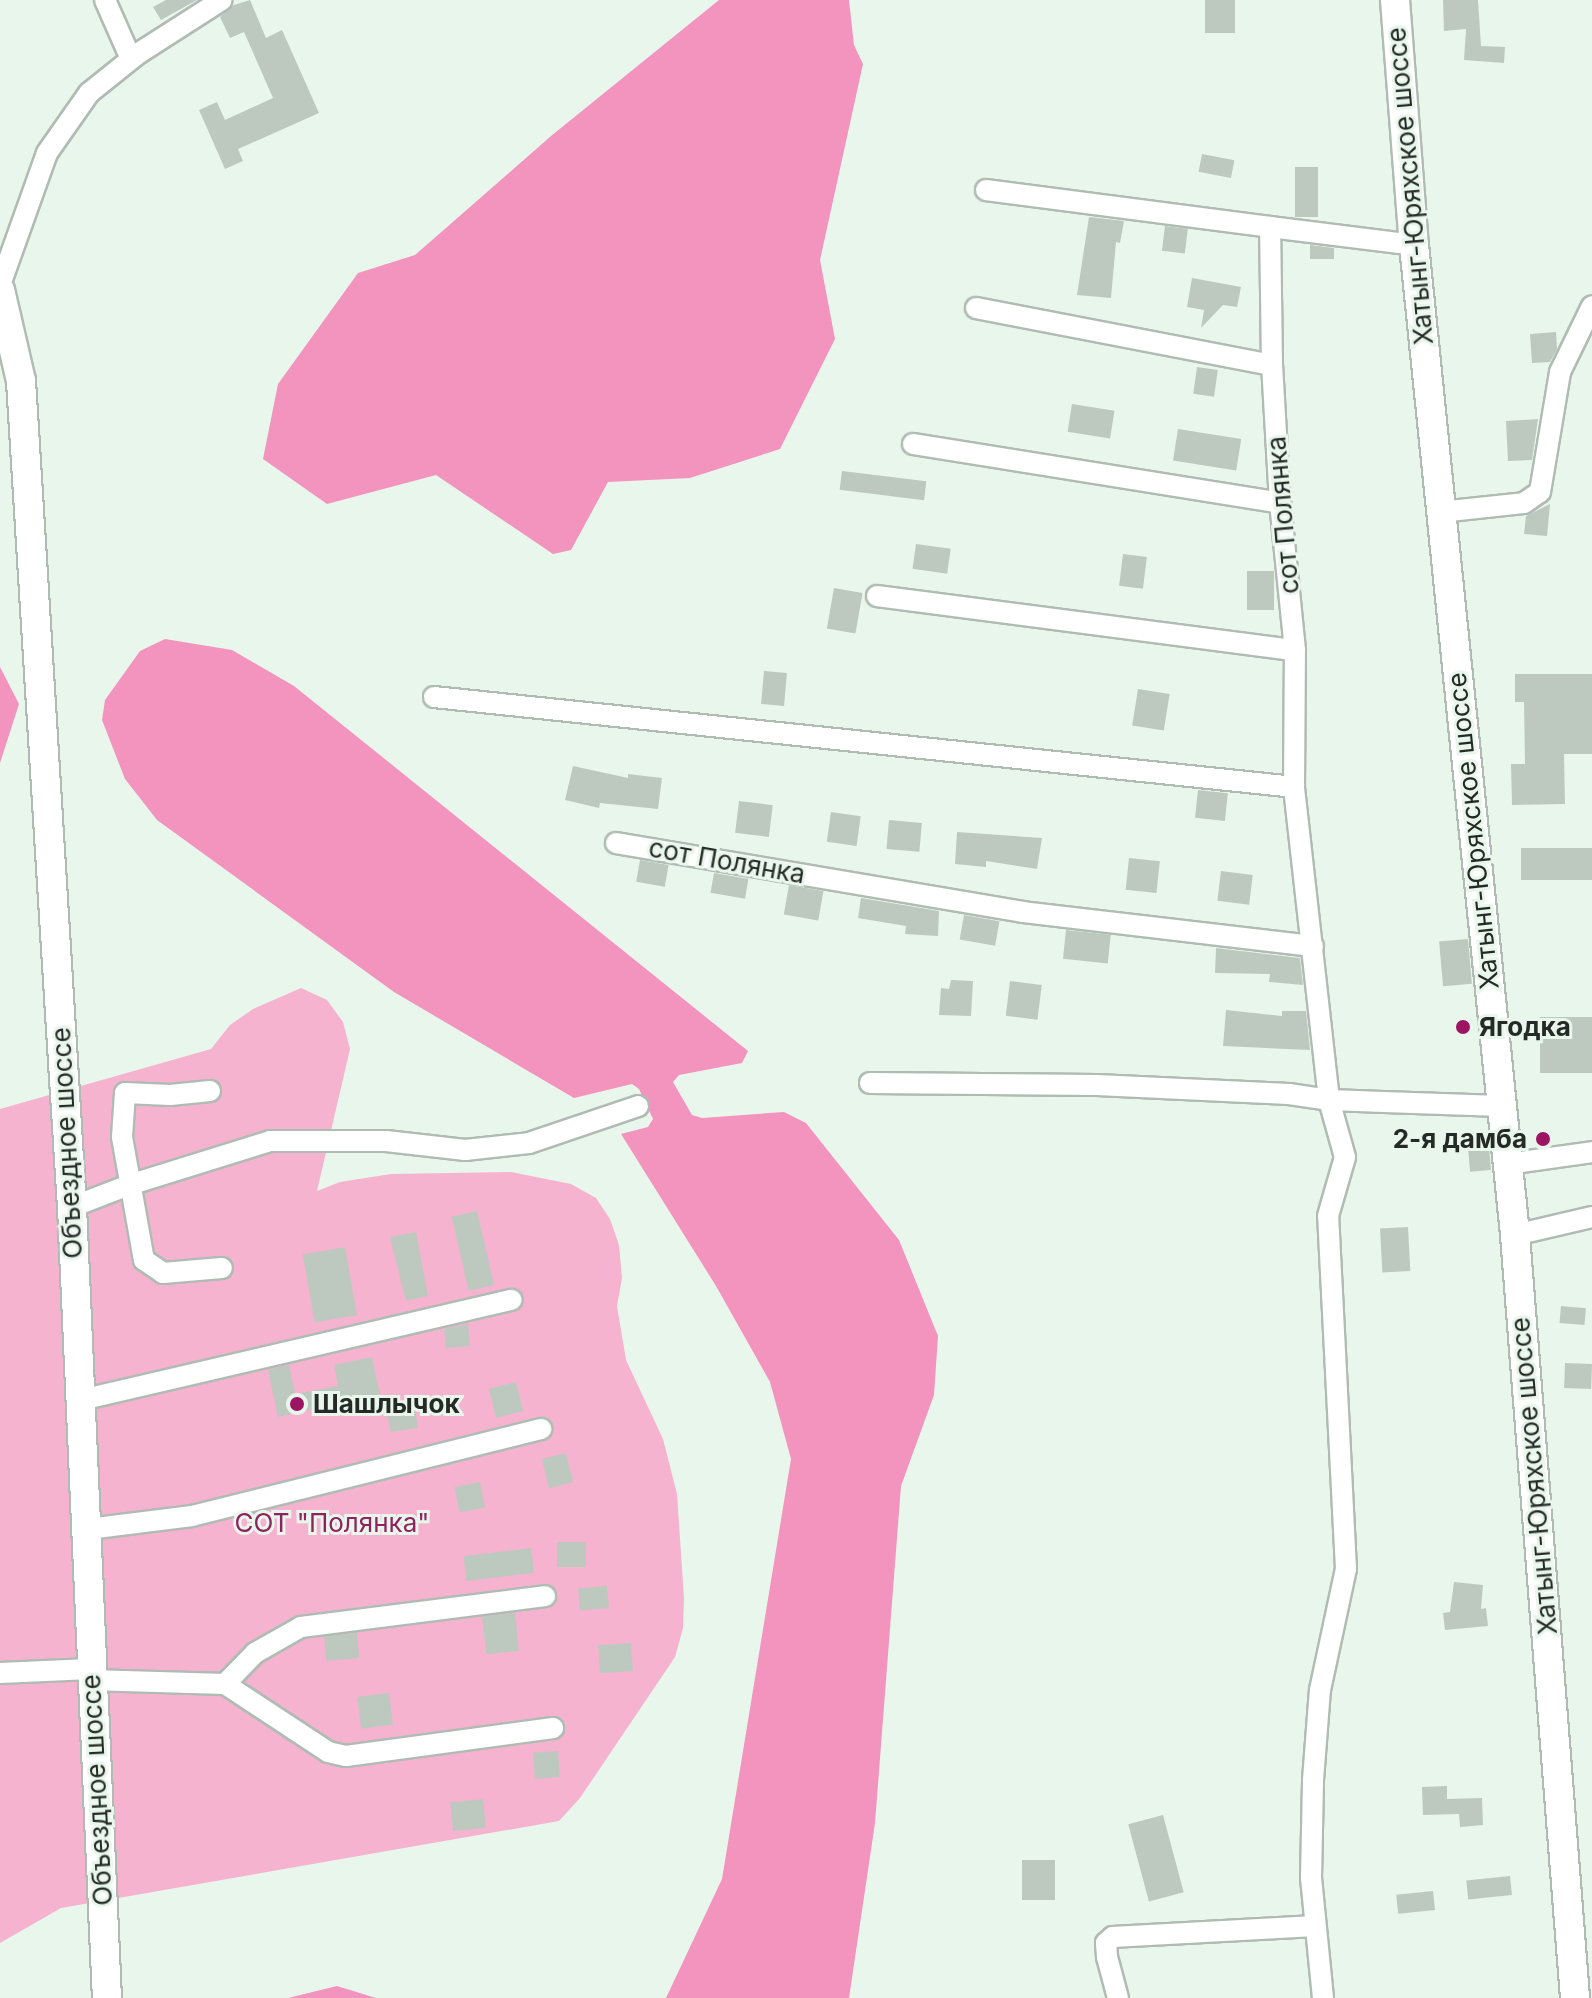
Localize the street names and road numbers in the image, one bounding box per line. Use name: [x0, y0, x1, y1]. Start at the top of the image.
street label: Хатынг-Юряхское шоссе: [1381, 26, 1439, 346]
street label: сот Полянка: [1261, 435, 1305, 595]
street label: Хатынг-Юряхское шоссе: [1441, 671, 1505, 991]
street label: сот Полянка: [646, 832, 808, 890]
street label: Объездное шоссе: [45, 1027, 89, 1259]
street label: Хатынг-Юряхское шоссе: [1505, 1316, 1563, 1636]
street label: Объездное шоссе: [75, 1674, 119, 1906]

